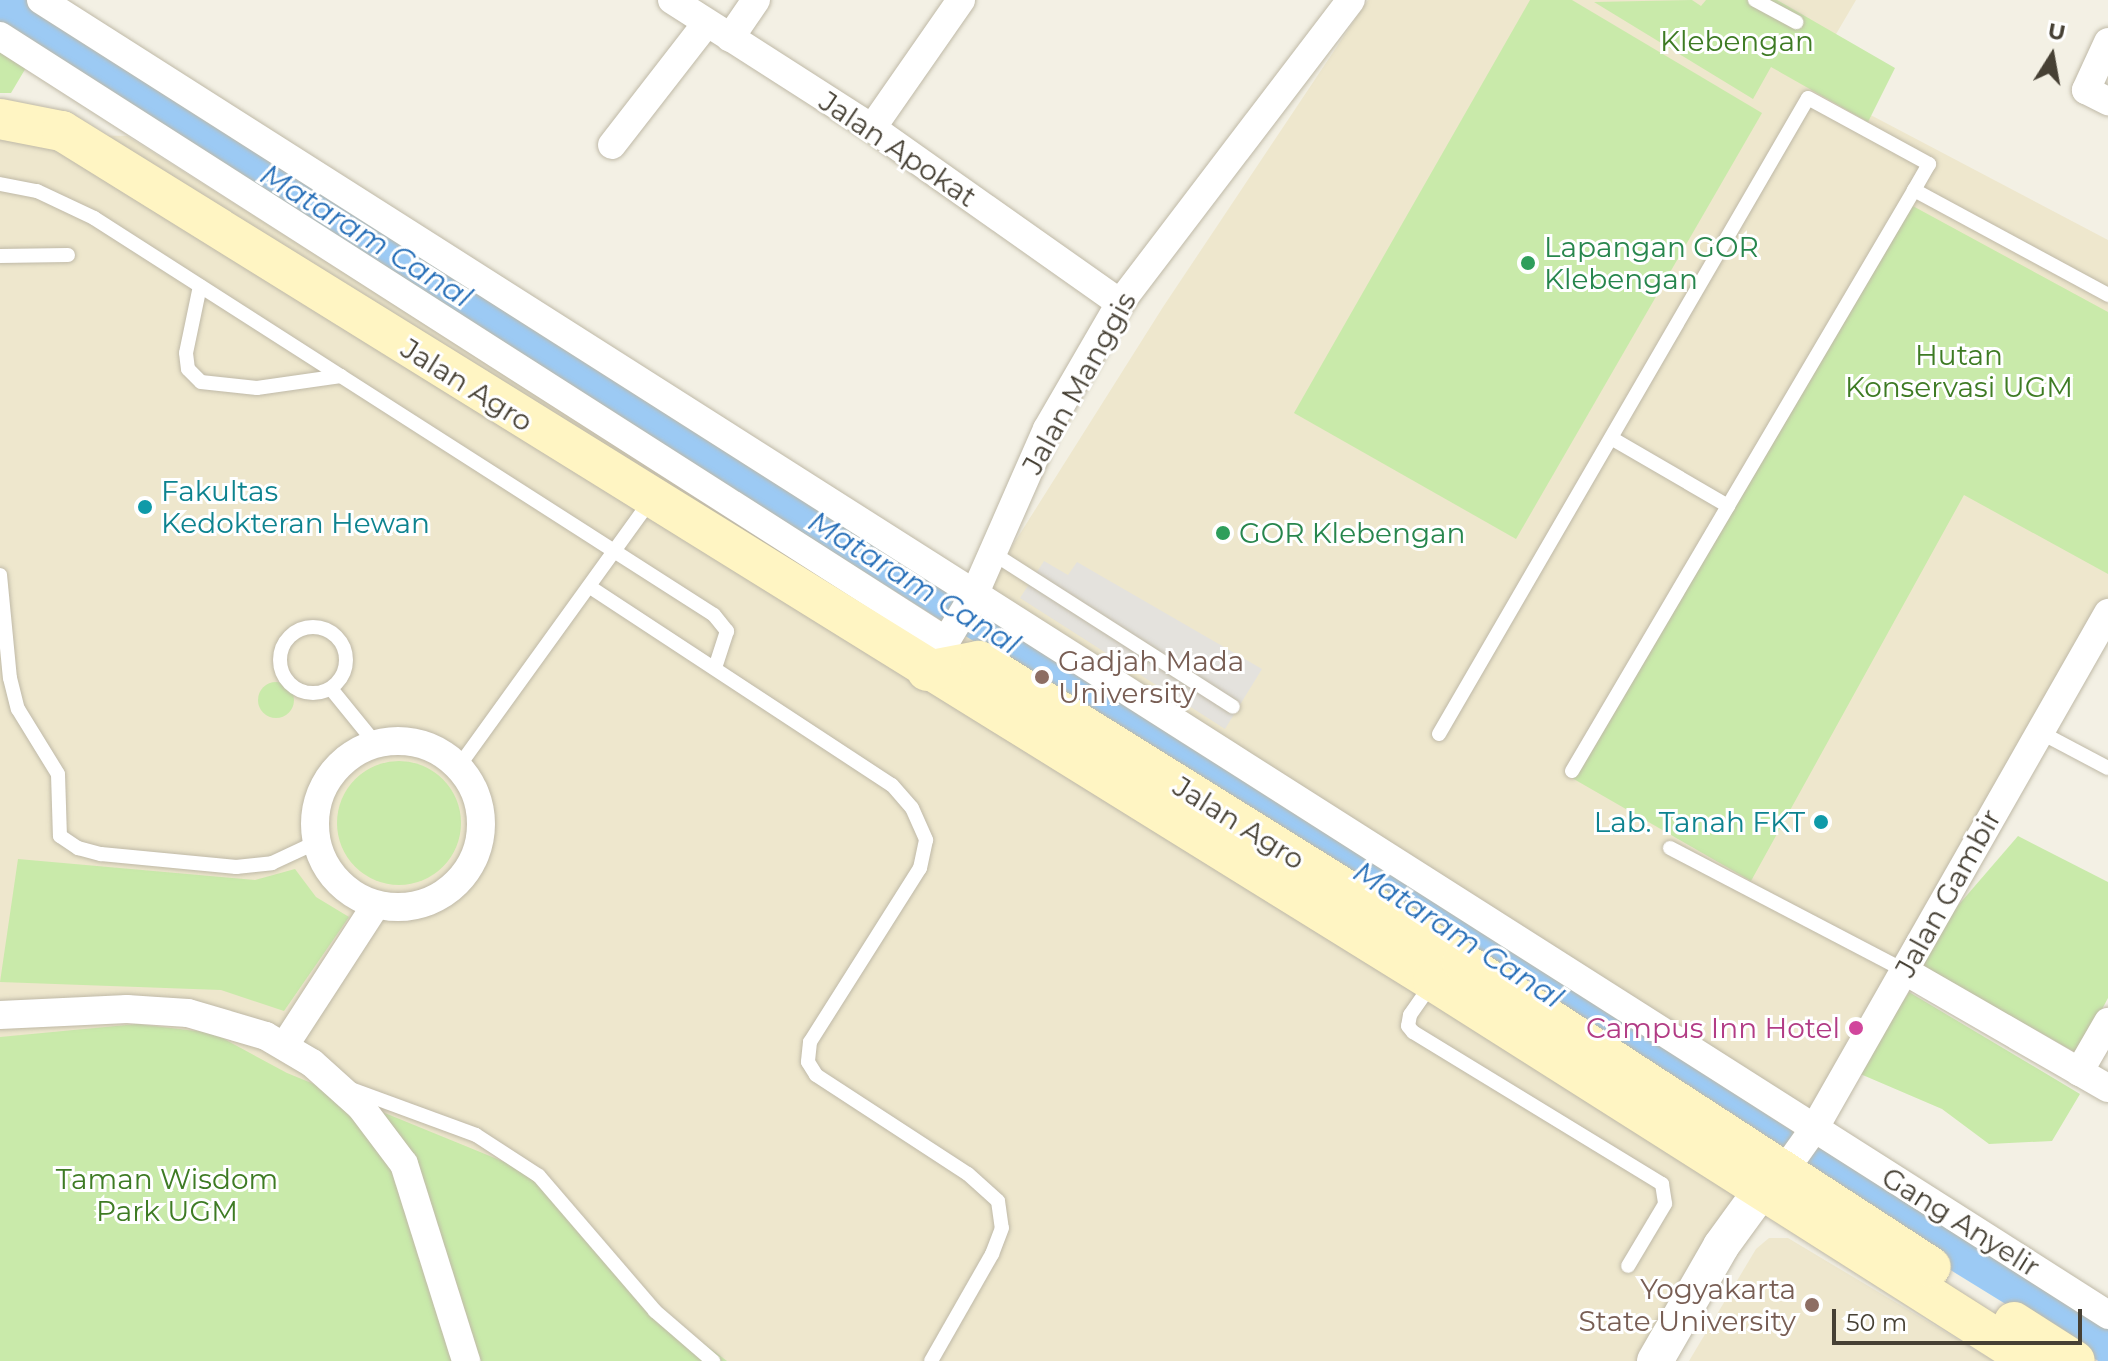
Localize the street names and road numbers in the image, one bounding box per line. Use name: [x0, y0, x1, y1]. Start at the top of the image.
street label: Jalan Apokat: [813, 84, 983, 214]
street label: Jalan Manggis: [1015, 286, 1143, 480]
street label: Jalan Agro: [395, 331, 539, 439]
street label: Jalan Agro: [1167, 769, 1311, 877]
street label: Jalan Gambir: [1888, 803, 2008, 983]
street label: Gang Anyelir: [1876, 1160, 2046, 1284]

